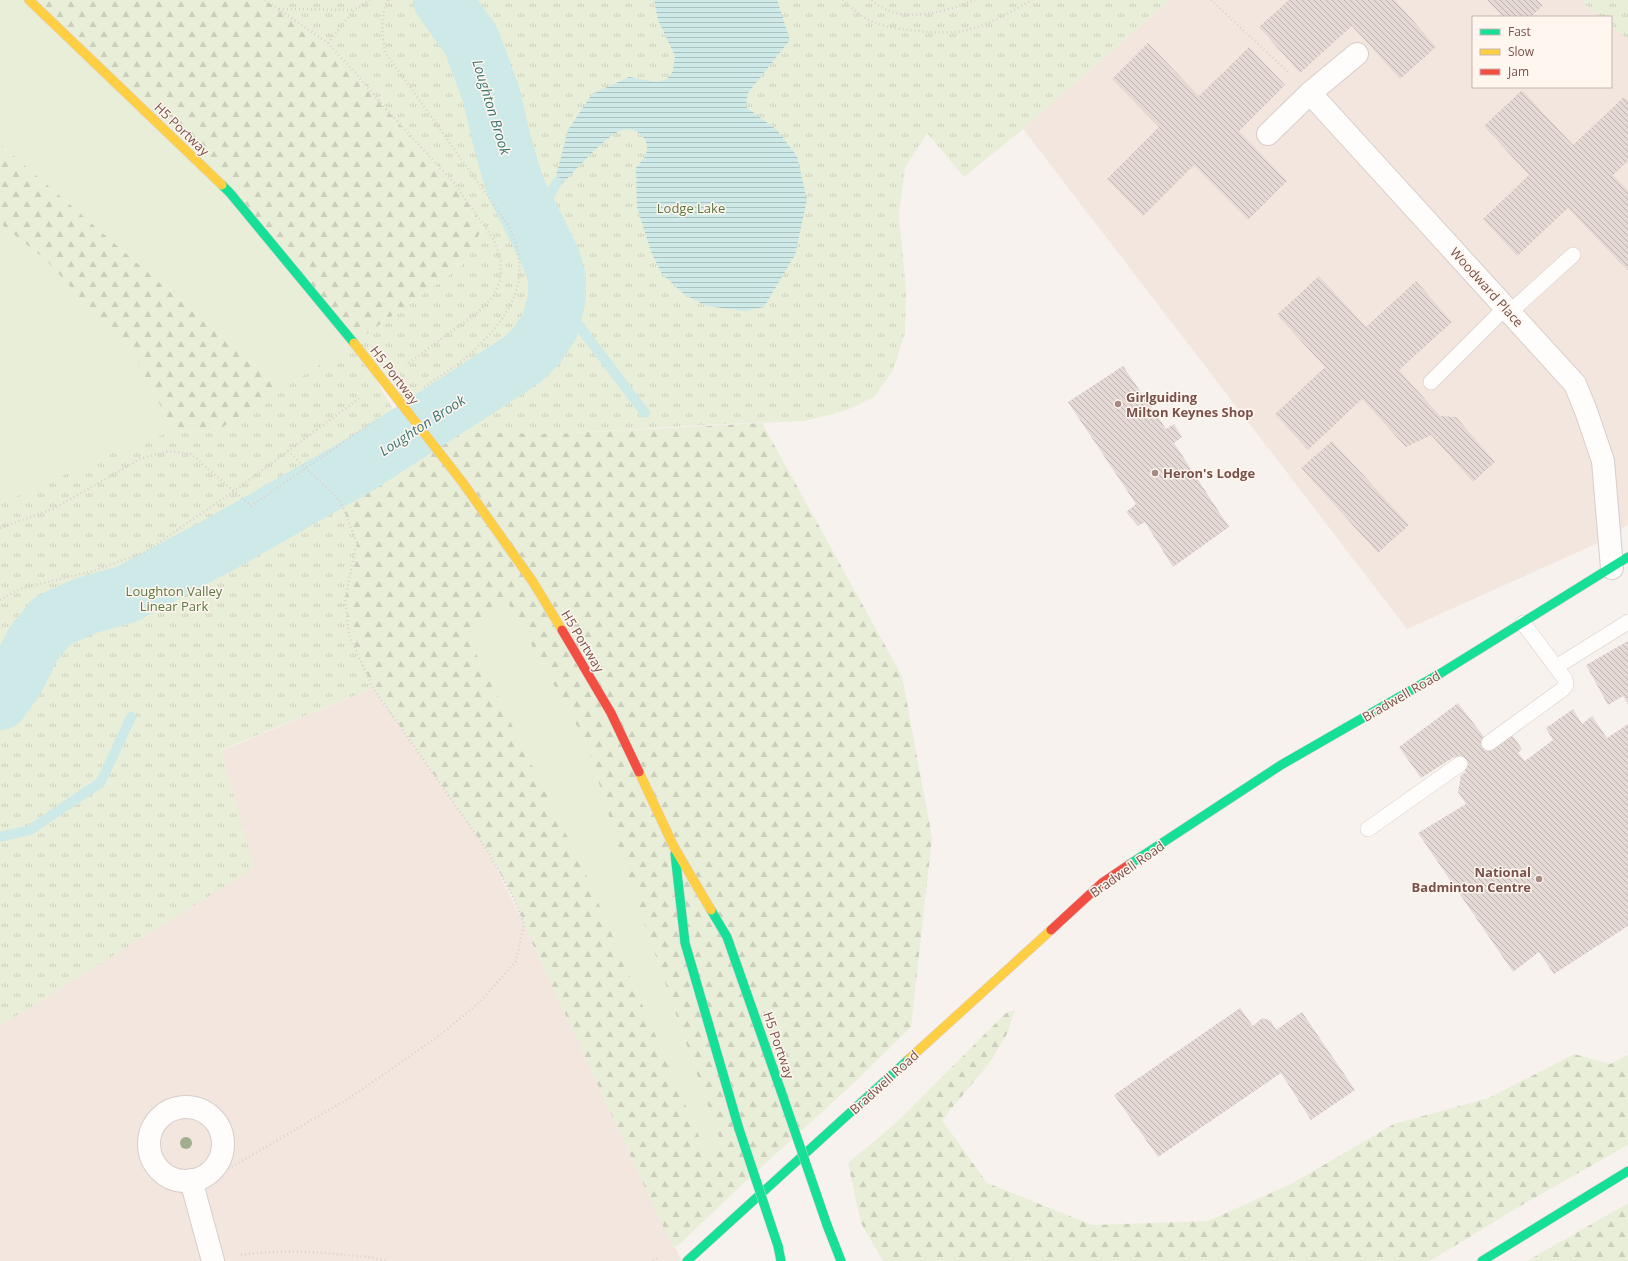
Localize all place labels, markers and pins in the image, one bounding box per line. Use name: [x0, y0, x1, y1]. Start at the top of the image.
place label: Girlguiding Milton Keynes Shop: [1126, 388, 1254, 421]
marker: Girlguiding Milton Keynes Shop: [1113, 399, 1123, 409]
place label: Heron's Lodge: [1163, 464, 1255, 482]
marker: Heron's Lodge: [1150, 468, 1160, 478]
place label: National Badminton Centre: [1412, 863, 1531, 896]
marker: National Badminton Centre: [1534, 874, 1544, 884]

